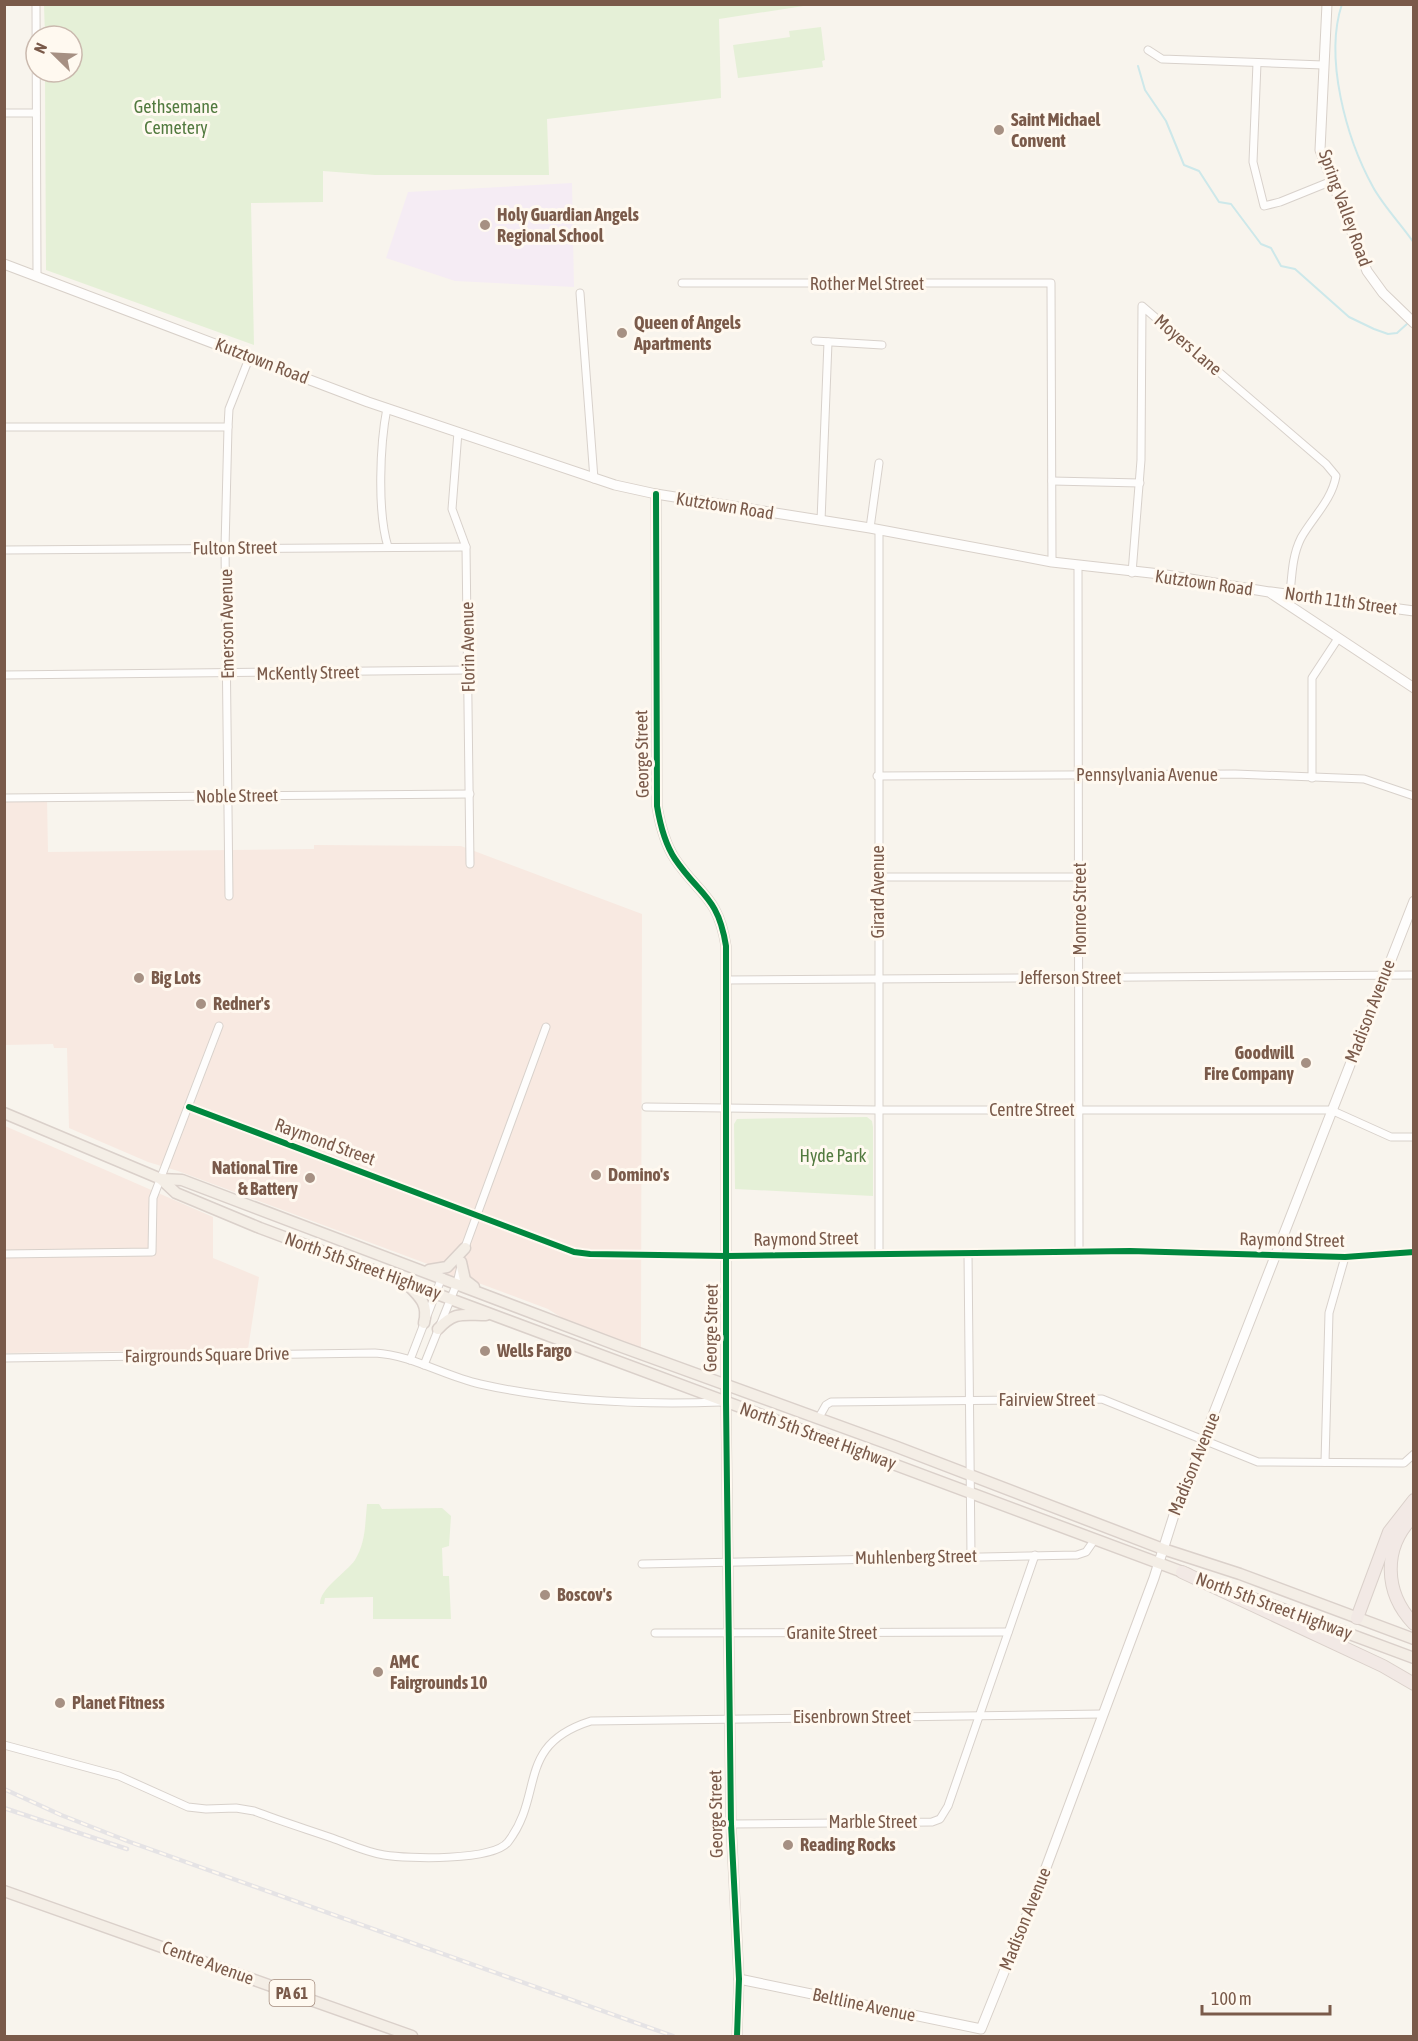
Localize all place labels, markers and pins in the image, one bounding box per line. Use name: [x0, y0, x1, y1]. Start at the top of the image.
place label: Saint Michael Convent: [1011, 109, 1101, 151]
marker: Saint Michael Convent: [992, 123, 1006, 137]
place label: Holy Guardian Angels Regional School: [497, 204, 639, 246]
marker: Holy Guardian Angels Regional School: [478, 218, 492, 232]
place label: Queen of Angels Apartments: [633, 312, 741, 354]
marker: Queen of Angels Apartments: [615, 326, 629, 340]
place label: Big Lots: [151, 967, 201, 988]
marker: Big Lots: [132, 971, 146, 985]
place label: Redner's: [213, 993, 271, 1014]
marker: Redner's: [194, 997, 208, 1011]
place label: Goodwill Fire Company: [1204, 1042, 1295, 1084]
marker: Goodwill Fire Company: [1299, 1056, 1313, 1070]
place label: National Tire & Battery: [212, 1157, 299, 1199]
place label: Domino's: [608, 1164, 670, 1185]
marker: Domino's: [589, 1168, 603, 1182]
marker: National Tire & Battery: [303, 1171, 317, 1185]
place label: Wells Fargo: [496, 1340, 572, 1361]
marker: Wells Fargo: [478, 1344, 492, 1358]
place label: Boscov's: [557, 1584, 613, 1605]
marker: Boscov's: [538, 1588, 552, 1602]
place label: AMC Fairgrounds 10: [389, 1651, 487, 1693]
marker: AMC Fairgrounds 10: [371, 1665, 385, 1679]
place label: Planet Fitness: [72, 1692, 165, 1713]
marker: Planet Fitness: [53, 1696, 67, 1710]
place label: Reading Rocks: [800, 1834, 896, 1855]
marker: Reading Rocks: [781, 1838, 795, 1852]

